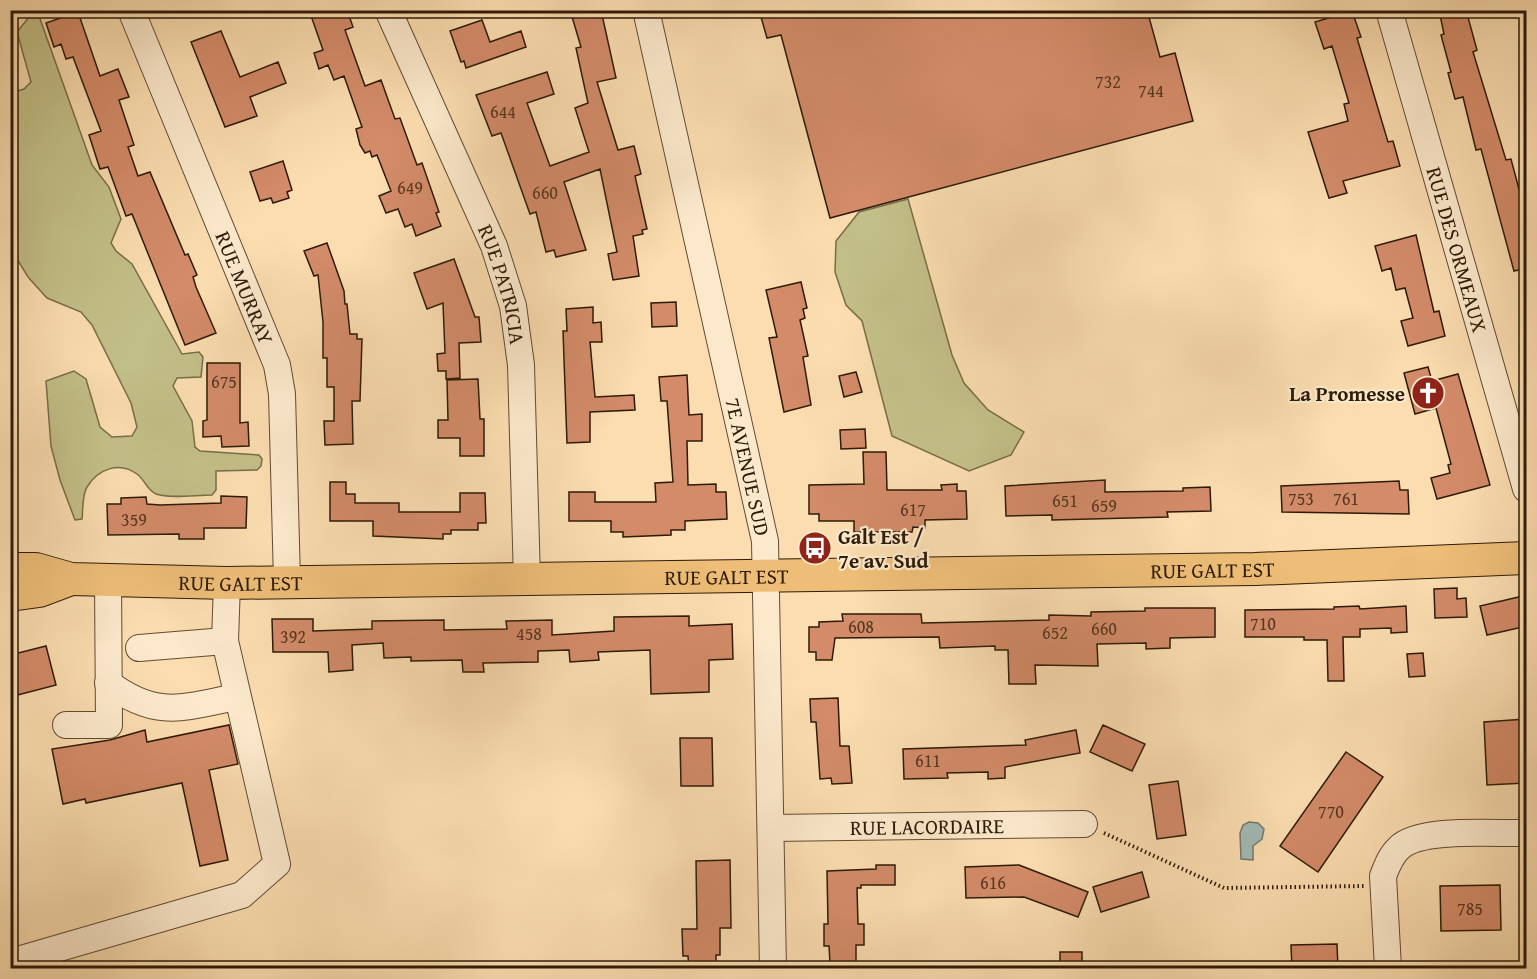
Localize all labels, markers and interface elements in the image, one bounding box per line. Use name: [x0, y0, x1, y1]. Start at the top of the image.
house number: 732: [1095, 68, 1121, 95]
house number: 744: [1138, 77, 1164, 104]
house number: 644: [490, 98, 516, 125]
street label: RUE DES ORMEAUX: [1419, 163, 1496, 336]
house number: 649: [397, 174, 423, 201]
house number: 660: [532, 179, 558, 206]
street label: RUE PATRICIA: [471, 219, 534, 346]
street label: RUE MURRAY: [208, 226, 282, 349]
house number: 675: [211, 368, 237, 395]
church icon: La Promesse: [1410, 375, 1446, 411]
place label: La Promesse: [1289, 378, 1405, 409]
street label: 7E AVENUE SUD: [718, 395, 779, 539]
house number: 753: [1288, 485, 1314, 512]
house number: 761: [1333, 485, 1359, 512]
house number: 651: [1052, 487, 1078, 514]
house number: 659: [1091, 492, 1117, 519]
house number: 617: [900, 496, 926, 523]
house number: 359: [121, 506, 147, 533]
place label: Galt Est / 7e av. Sud: [838, 521, 929, 576]
bus stop icon: Galt Est / 7e av. Sud: [797, 530, 833, 566]
street label: RUE GALT EST: [1150, 553, 1275, 586]
street label: RUE GALT EST: [664, 560, 789, 593]
street label: RUE GALT EST: [178, 566, 303, 599]
house number: 710: [1250, 610, 1276, 637]
house number: 608: [848, 613, 874, 640]
house number: 660: [1091, 615, 1117, 642]
house number: 652: [1042, 619, 1068, 646]
house number: 458: [516, 620, 542, 647]
house number: 392: [280, 623, 306, 650]
house number: 611: [915, 747, 941, 774]
house number: 770: [1318, 798, 1344, 825]
street label: RUE LACORDAIRE: [850, 810, 1005, 842]
house number: 616: [980, 869, 1006, 896]
house number: 785: [1457, 895, 1483, 922]

